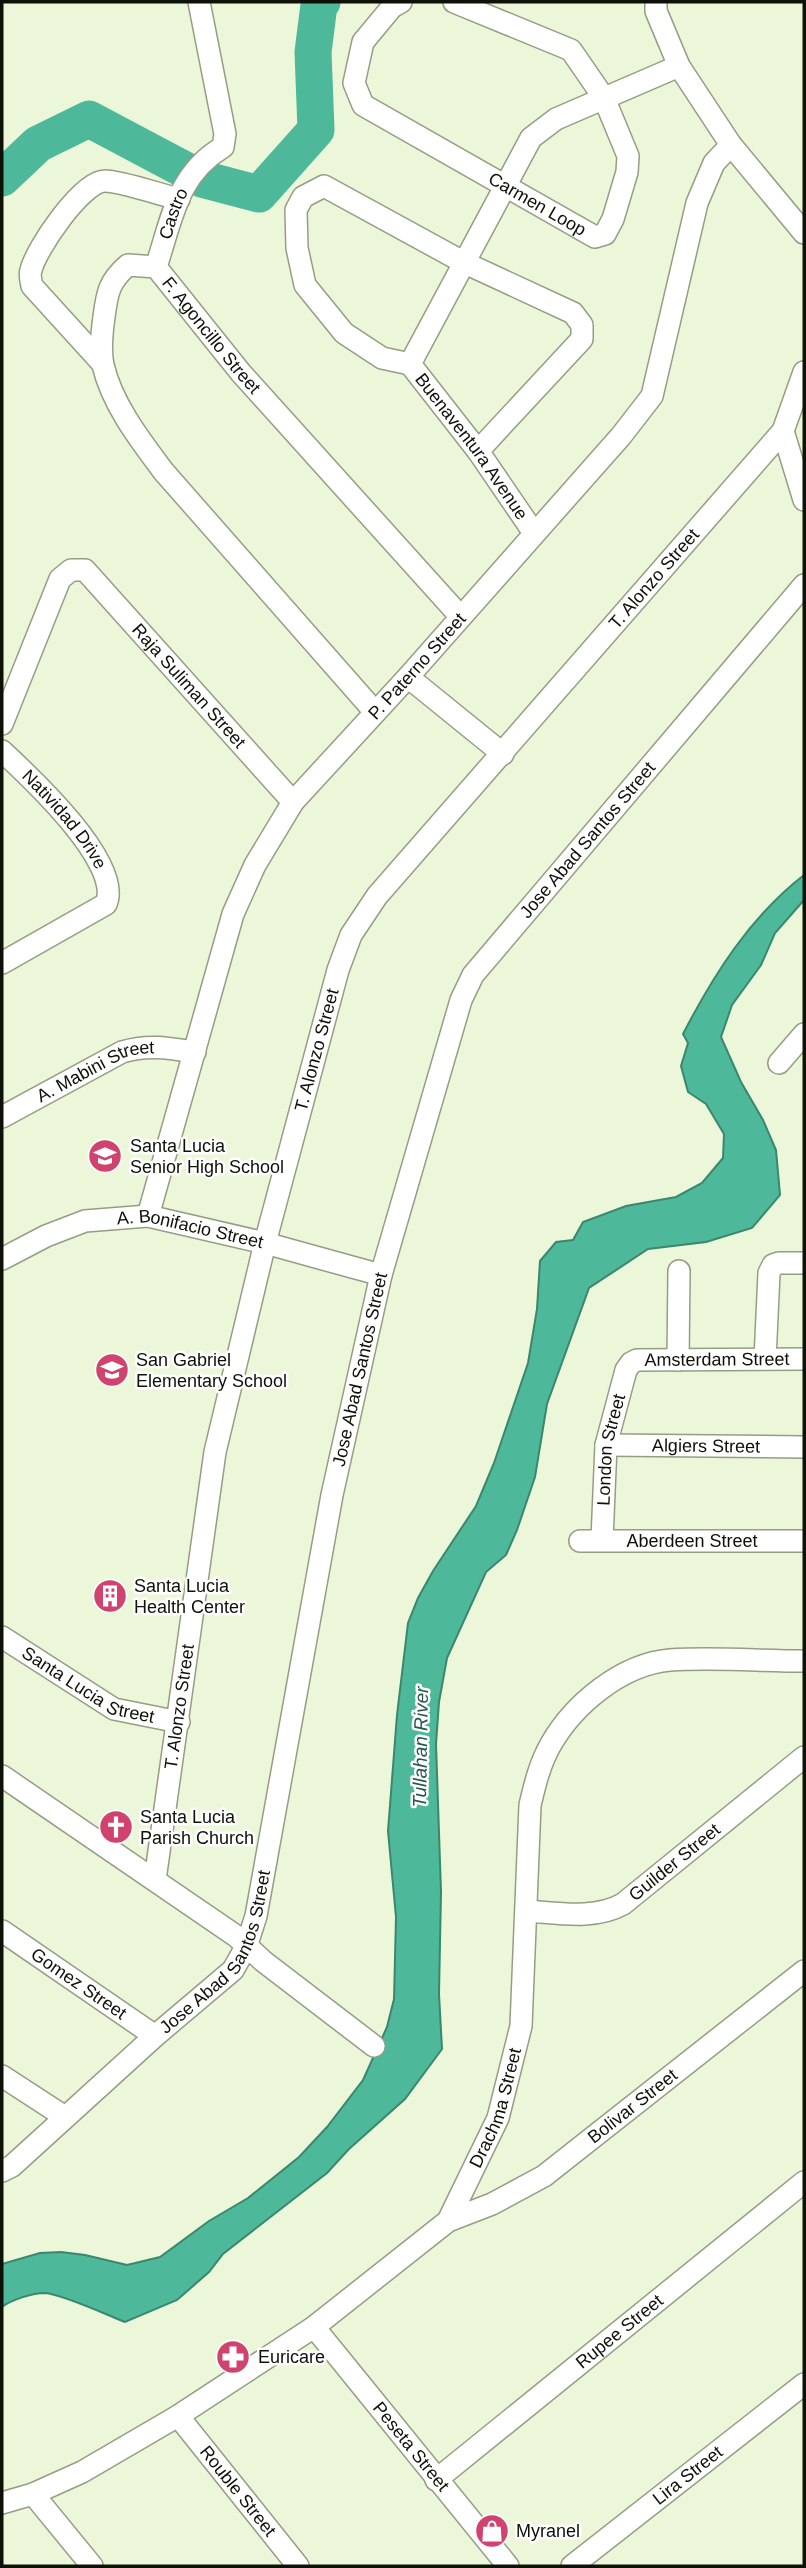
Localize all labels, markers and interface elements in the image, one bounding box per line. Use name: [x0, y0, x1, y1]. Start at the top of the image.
street label: Carmen Loop: [485, 168, 590, 240]
street label: Castro: [155, 185, 192, 242]
street label: F. Agoncillo Street: [158, 273, 265, 398]
street label: Buenaventura Avenue: [411, 369, 532, 524]
street label: T. Alonzo Street: [605, 525, 703, 633]
street label: P. Paterno Street: [364, 609, 470, 723]
street label: Raja Suliman Street: [128, 620, 250, 752]
street label: Jose Abad Santos Street: [516, 758, 659, 922]
street label: Natividad Drive: [18, 766, 111, 872]
street label: T. Alonzo Street: [291, 986, 343, 1113]
street label: A. Mabini Street: [33, 1037, 154, 1106]
place label: Santa Lucia Senior High School: [130, 1136, 284, 1177]
school or university icon: Santa Lucia Senior High School: [86, 1137, 124, 1175]
street label: A. Bonifacio Street: [116, 1206, 265, 1252]
street label: Jose Abad Santos Street: [329, 1271, 391, 1468]
street label: Amsterdam Street: [644, 1349, 790, 1370]
place label: San Gabriel Elementary School: [136, 1350, 287, 1391]
school or university icon: San Gabriel Elementary School: [93, 1351, 131, 1389]
street label: London Street: [593, 1392, 629, 1506]
street label: Algiers Street: [652, 1435, 760, 1457]
street label: Aberdeen Street: [626, 1531, 758, 1551]
place label: Santa Lucia Health Center: [134, 1576, 245, 1617]
building icon: Santa Lucia Health Center: [91, 1577, 129, 1615]
street label: Santa Lucia Street: [18, 1643, 156, 1727]
street label: T. Alonzo Street: [161, 1643, 198, 1771]
water label: Tullahan River: [409, 1686, 432, 1808]
place label: Santa Lucia Parish Church: [140, 1807, 254, 1848]
church icon: Santa Lucia Parish Church: [97, 1808, 135, 1846]
street label: Guilder Street: [625, 1819, 724, 1905]
street label: Jose Abad Santos Street: [156, 1868, 274, 2038]
street label: Gomez Street: [27, 1944, 130, 2023]
street label: Drachma Street: [465, 2046, 525, 2171]
street label: Bolivar Street: [584, 2065, 681, 2148]
street label: Rupee Street: [572, 2290, 667, 2373]
pharmacy icon: Euricare: [214, 2338, 252, 2376]
place label: Euricare: [258, 2347, 325, 2367]
street label: Peseta Street: [369, 2398, 453, 2495]
street label: Rouble Street: [196, 2442, 280, 2540]
street label: Lira Street: [649, 2442, 727, 2509]
shop icon: Myranel: [473, 2512, 511, 2550]
place label: Myranel: [516, 2521, 580, 2541]

